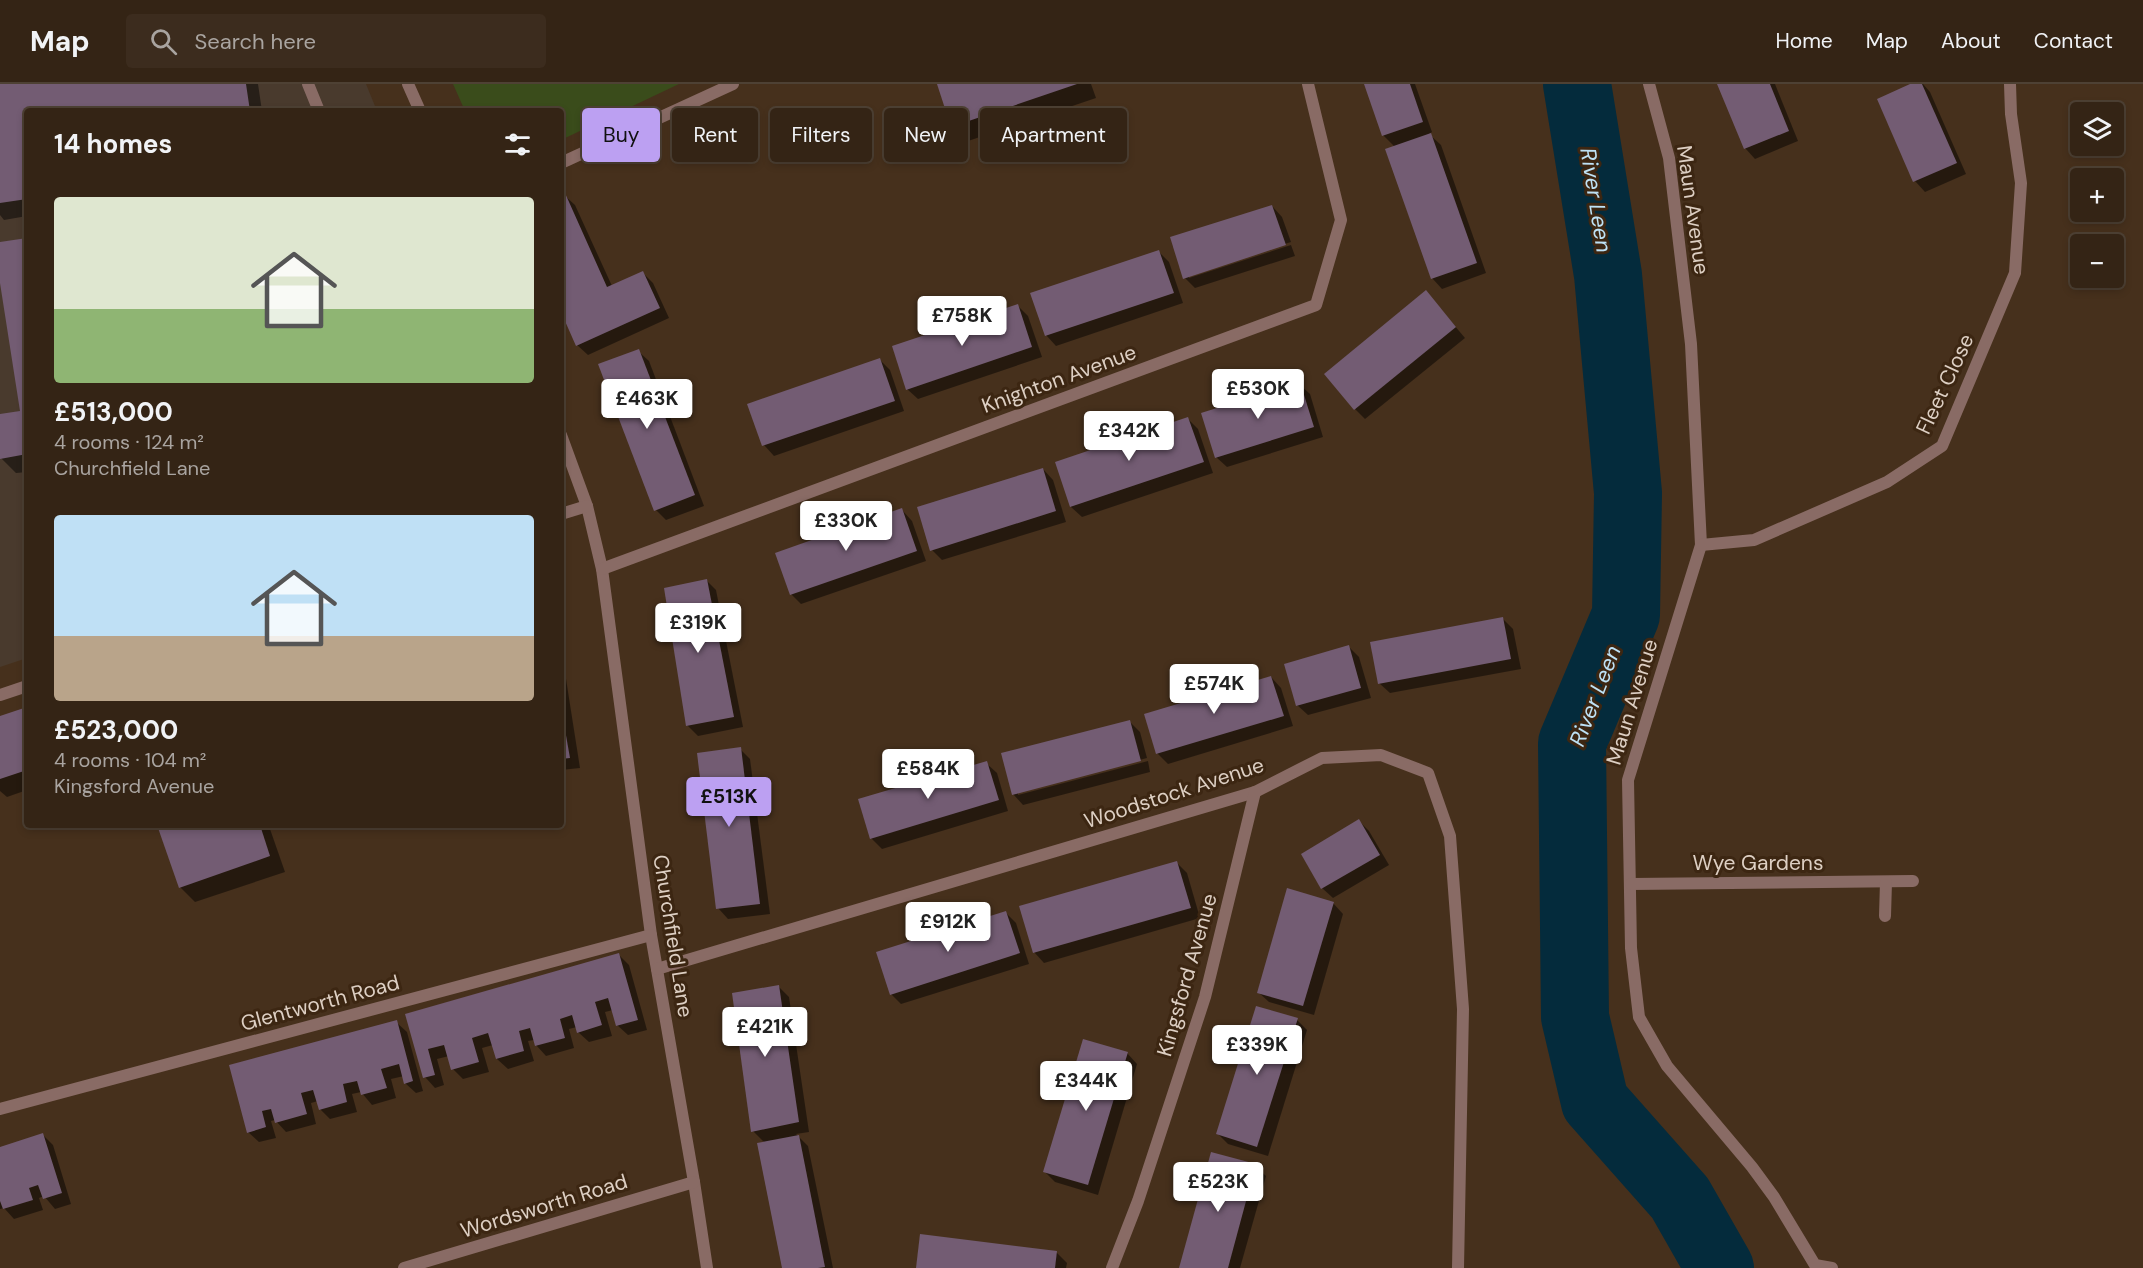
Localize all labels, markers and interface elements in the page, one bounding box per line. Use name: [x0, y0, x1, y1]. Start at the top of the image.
search box: [126, 14, 546, 68]
text: Map: [30, 23, 90, 60]
icon: search: [147, 25, 180, 58]
text: Search here: [195, 27, 316, 56]
text: Home: [1775, 27, 1833, 55]
text: Map: [1866, 27, 1908, 55]
text: About: [1941, 27, 2001, 55]
text: Contact: [2034, 27, 2113, 55]
map controls: [2070, 102, 2124, 288]
button: layers: [2070, 102, 2124, 156]
chip: Buy: [582, 108, 660, 162]
chip: Rent: [672, 108, 758, 162]
chip: Filters: [770, 108, 872, 162]
chip: New: [884, 108, 968, 162]
chip: Apartment: [980, 108, 1127, 162]
text: 14 homes: [54, 127, 172, 161]
icon: filters: [501, 128, 534, 161]
street label: Maun Avenue: [1670, 144, 1716, 276]
water label: River Leen: [1573, 146, 1619, 254]
button: +: [2070, 168, 2124, 222]
button: −: [2070, 234, 2124, 288]
icon: home: [240, 236, 348, 344]
pin: £758K: [920, 296, 1004, 347]
text: £758K: [932, 302, 992, 328]
street label: Fleet Close: [1910, 329, 1981, 439]
street label: Knighton Avenue: [978, 338, 1140, 420]
pin: £530K: [1216, 369, 1300, 420]
text: £530K: [1226, 375, 1290, 401]
pin: £463K: [605, 379, 689, 430]
text: £463K: [615, 385, 679, 411]
text: £513,000: [54, 395, 173, 429]
pin: £342K: [1087, 411, 1171, 462]
text: £342K: [1098, 417, 1160, 443]
text: 4 rooms · 124 m²: [54, 429, 204, 455]
text: Churchfield Lane: [54, 455, 210, 481]
pin: £330K: [804, 501, 888, 552]
text: £330K: [814, 507, 878, 533]
icon: home: [240, 554, 348, 662]
pin: £319K: [656, 603, 740, 654]
text: £319K: [669, 609, 727, 635]
street label: Maun Avenue: [1600, 636, 1664, 768]
water label: River Leen: [1563, 641, 1627, 751]
pin: £574K: [1172, 664, 1256, 715]
text: £574K: [1184, 670, 1244, 696]
text: £523,000: [54, 713, 178, 747]
text: 4 rooms · 104 m²: [54, 747, 206, 773]
pin: £584K: [886, 749, 970, 800]
street label: Woodstock Avenue: [1081, 751, 1267, 835]
text: £584K: [896, 755, 960, 781]
text: Kingsford Avenue: [54, 773, 214, 799]
pin: £513K: [687, 777, 771, 828]
text: £513K: [700, 783, 758, 809]
street label: Wye Gardens: [1693, 849, 1823, 877]
street label: Churchfield Lane: [646, 853, 700, 1019]
street label: Kingsford Avenue: [1150, 890, 1224, 1060]
pin: £912K: [906, 902, 990, 953]
text: £912K: [920, 908, 976, 934]
street label: Glentworth Road: [237, 968, 403, 1038]
pin: £421K: [723, 1007, 807, 1058]
text: £421K: [736, 1013, 794, 1039]
pin: £339K: [1215, 1025, 1299, 1076]
text: £339K: [1226, 1031, 1288, 1057]
pin: £344K: [1044, 1061, 1128, 1112]
text: £344K: [1054, 1067, 1118, 1093]
pin: £523K: [1176, 1162, 1260, 1213]
street label: Wordsworth Road: [457, 1167, 631, 1245]
text: £523K: [1187, 1168, 1249, 1194]

